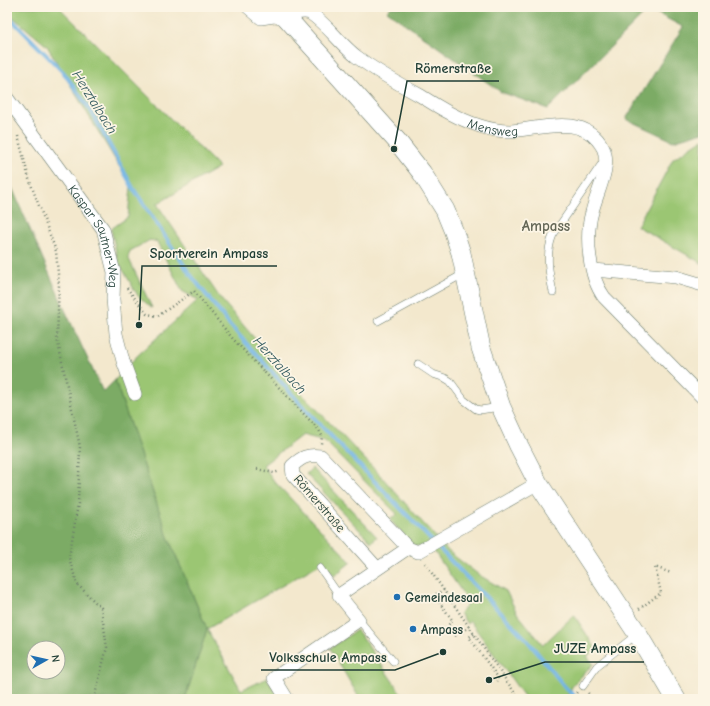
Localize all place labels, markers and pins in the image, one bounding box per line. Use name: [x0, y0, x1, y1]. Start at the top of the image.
callout: Römerstraße: [407, 55, 499, 81]
callout: Sportverein Ampass: [142, 240, 277, 266]
place label: Gemeindesaal: [405, 590, 482, 605]
marker: Gemeindesaal: [392, 592, 402, 602]
place label: Ampass: [421, 622, 463, 637]
marker: Ampass: [408, 624, 418, 634]
callout: JUZE Ampass: [545, 636, 644, 662]
callout: Volksschule Ampass: [261, 644, 395, 670]

